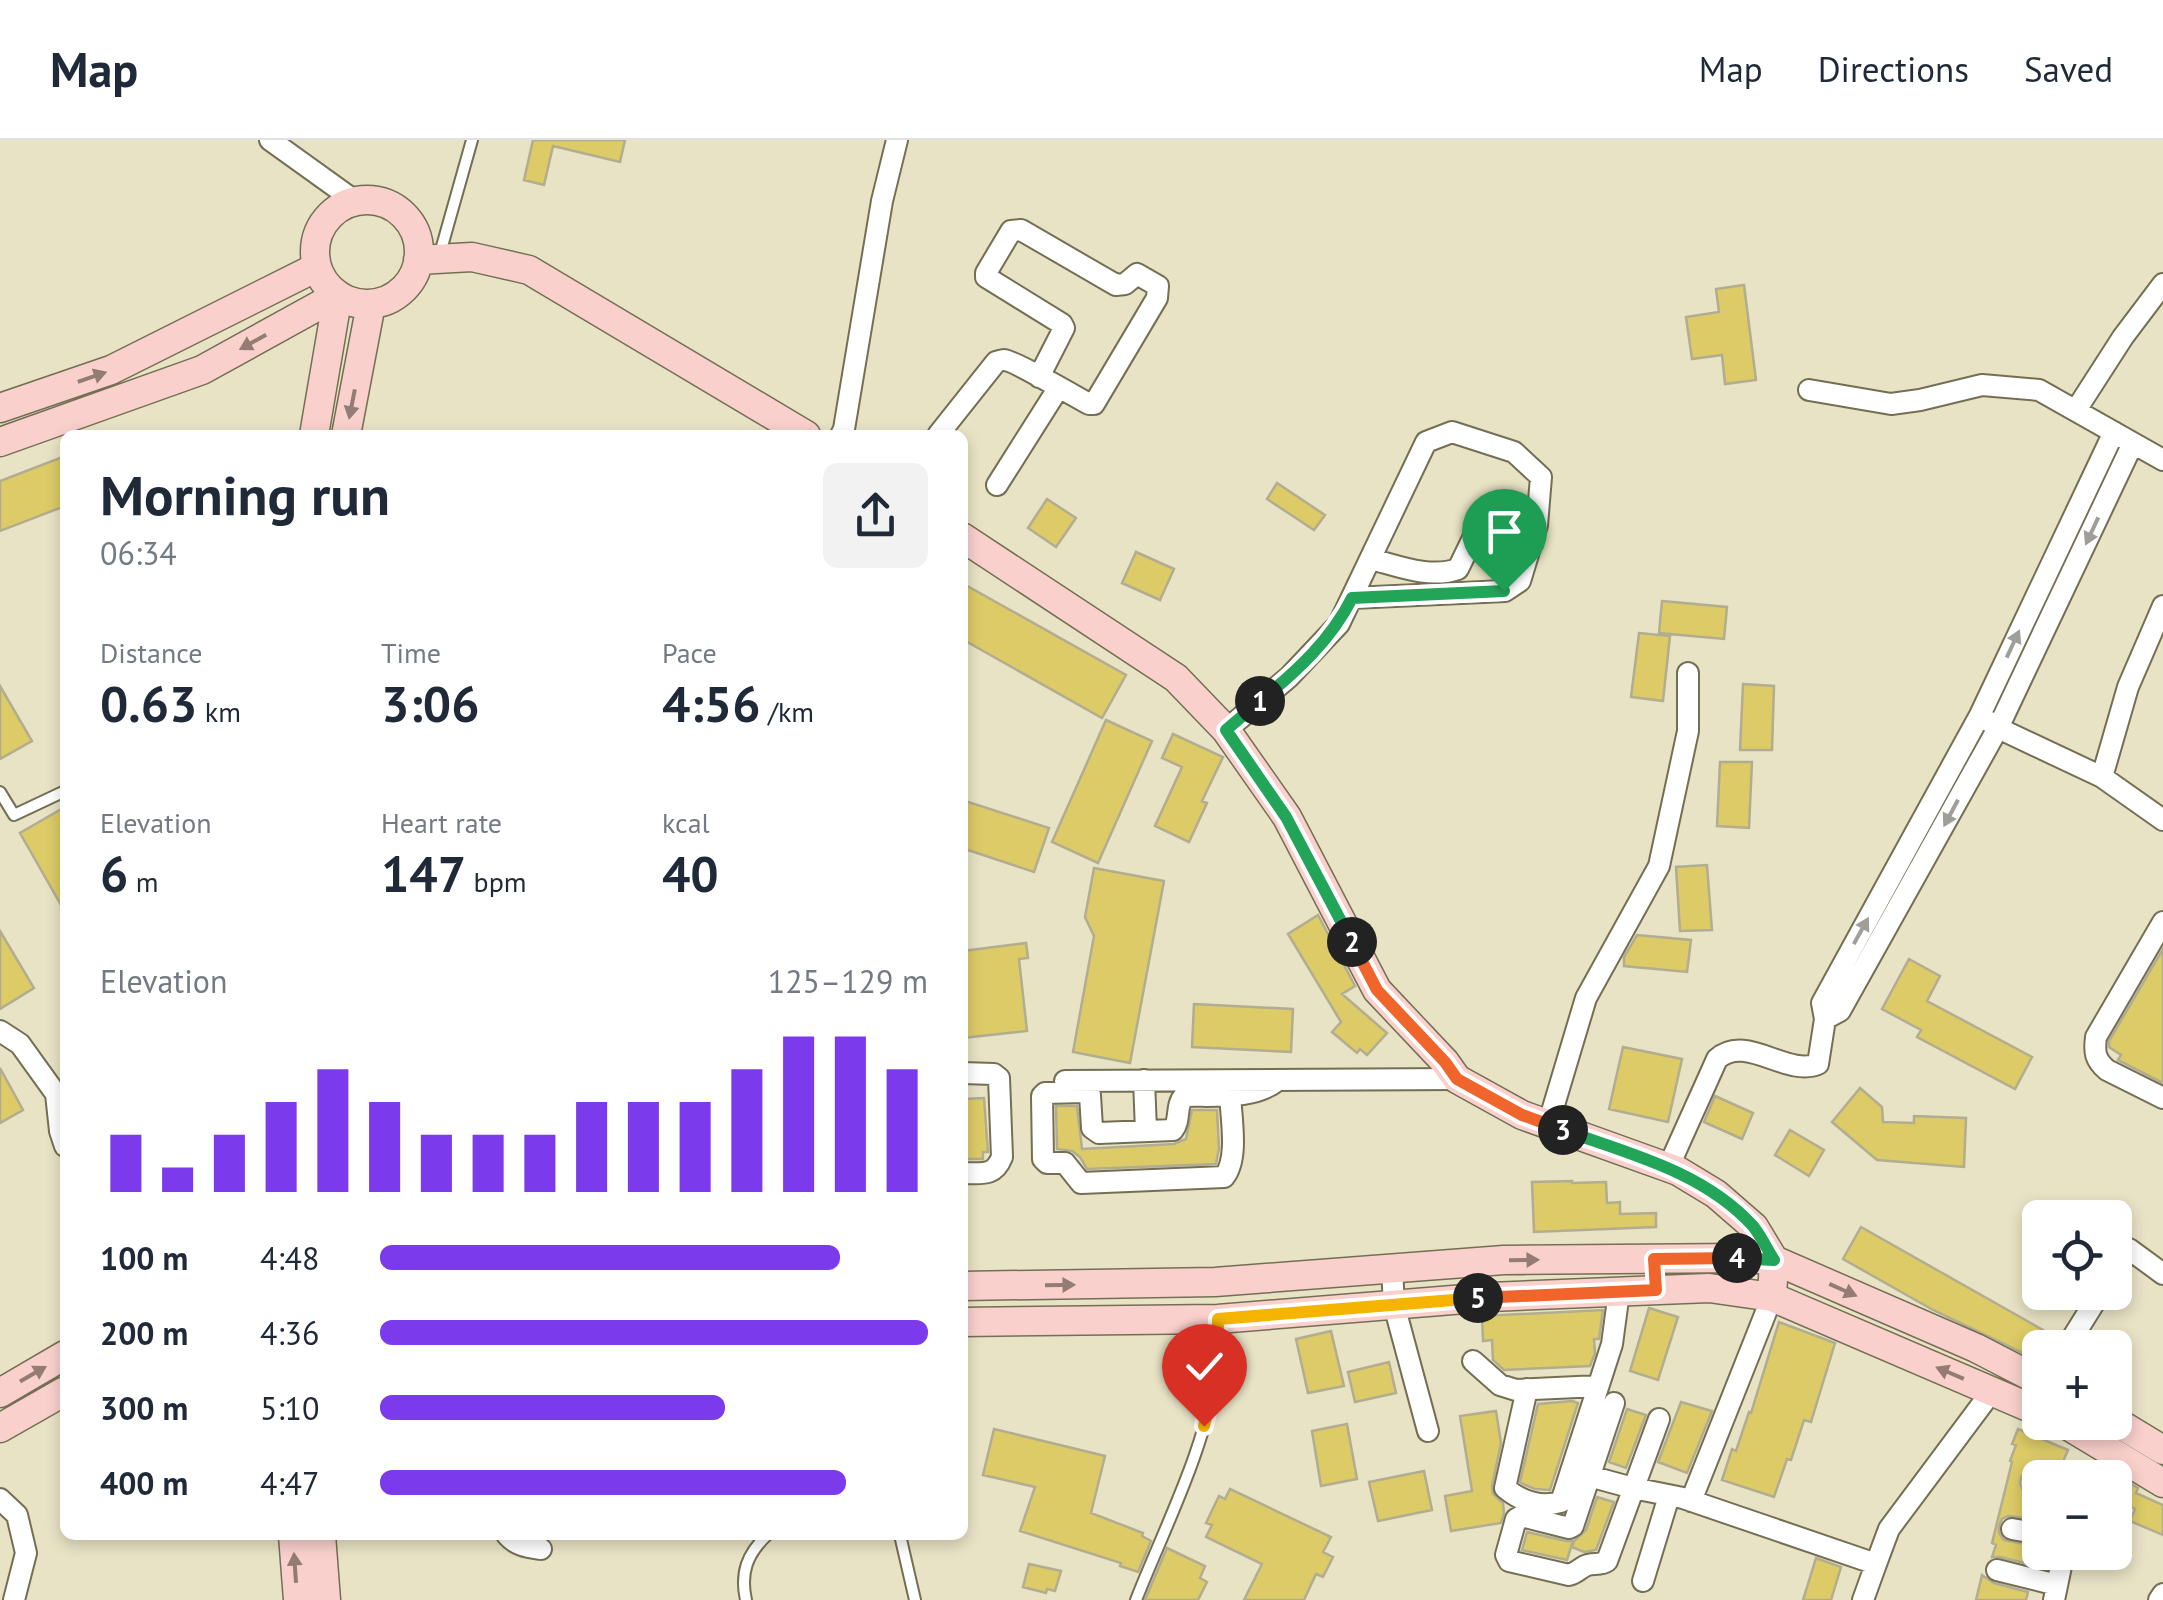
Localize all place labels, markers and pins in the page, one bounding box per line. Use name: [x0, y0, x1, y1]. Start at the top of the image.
pin: [1462, 489, 1547, 592]
pin: 1: [1235, 676, 1285, 726]
pin: 2: [1327, 917, 1377, 967]
pin: 3: [1538, 1105, 1588, 1155]
pin: 4: [1712, 1233, 1762, 1283]
pin: 5: [1453, 1273, 1503, 1323]
pin: [1162, 1324, 1247, 1427]

